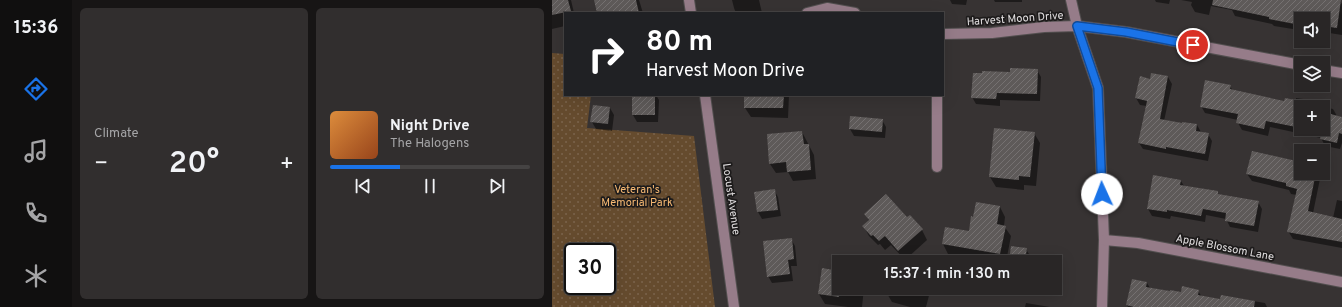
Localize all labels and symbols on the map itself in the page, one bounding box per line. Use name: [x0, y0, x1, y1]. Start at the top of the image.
street label: Harvest Moon Drive: [966, 9, 1064, 29]
pin: [1176, 28, 1210, 62]
street label: Locust Avenue: [719, 162, 743, 236]
position arrow: [1081, 173, 1123, 215]
park label: Veteran's Memorial Park: [601, 183, 673, 210]
street label: Apple Blossom Lane: [1174, 232, 1275, 264]
speed limit sign: 30: [564, 243, 616, 295]

